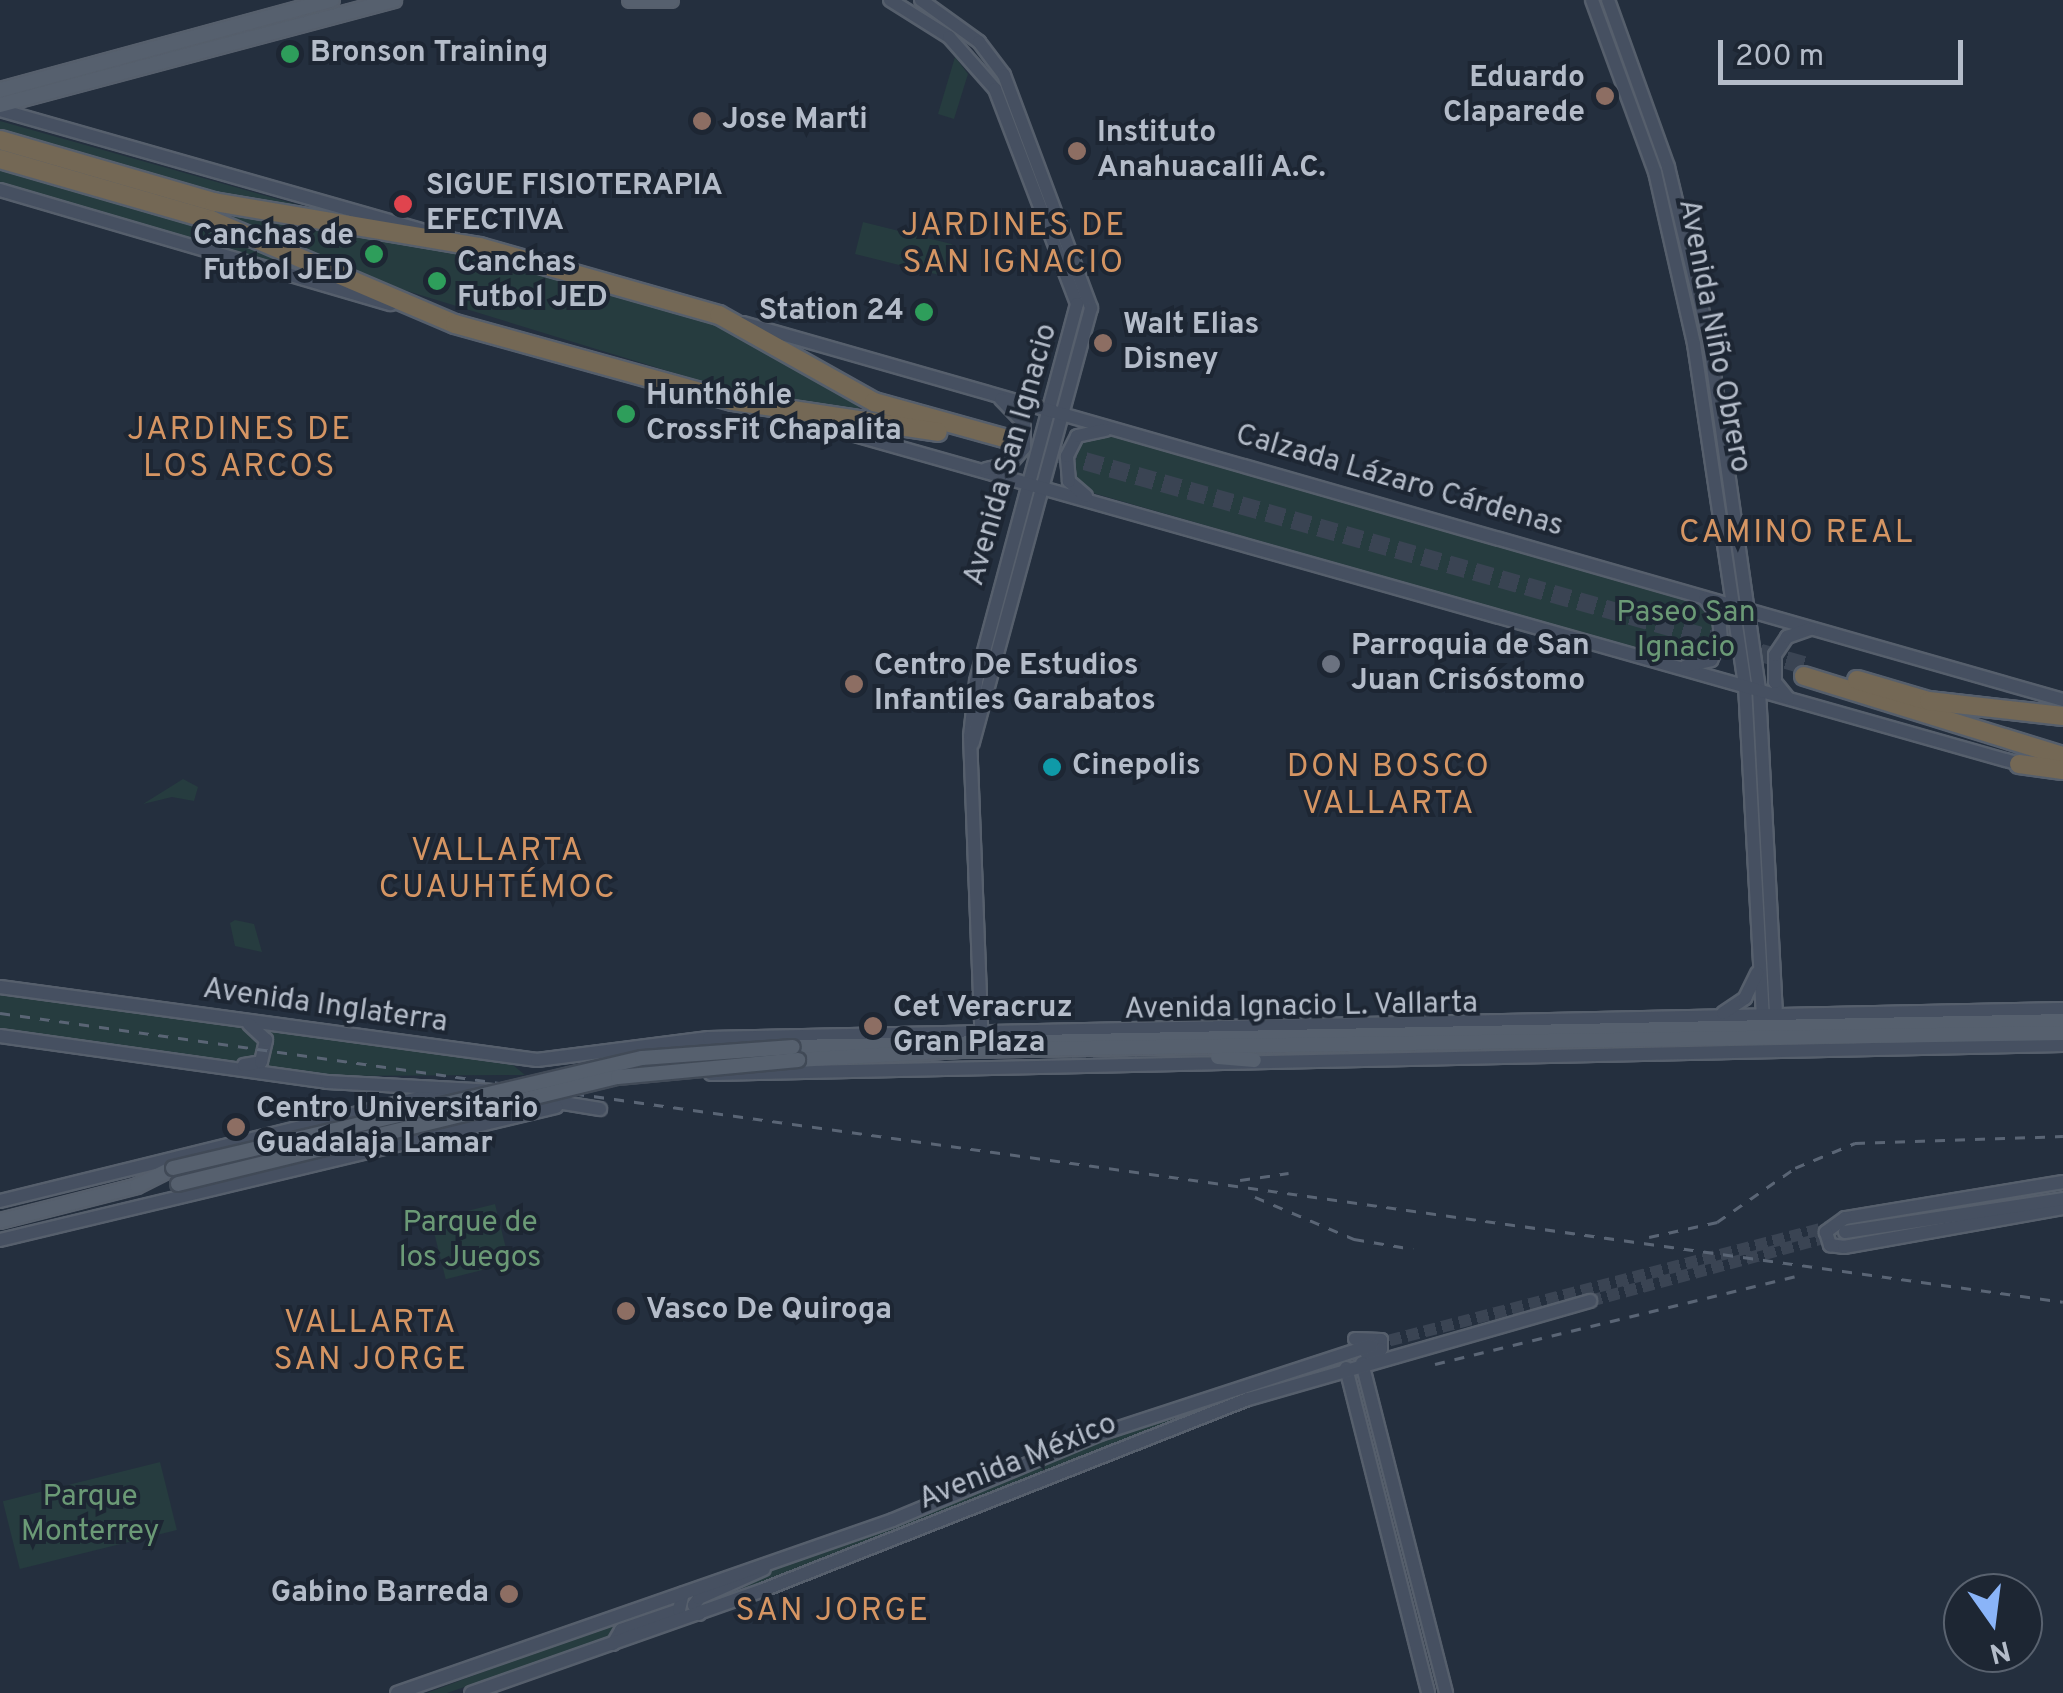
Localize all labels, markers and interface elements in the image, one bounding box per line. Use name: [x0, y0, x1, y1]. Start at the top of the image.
scale bar: [1723, 20, 1968, 82]
place label: Bronson Training: [310, 36, 548, 72]
text: 200 m: [1735, 39, 1824, 76]
marker: Bronson Training: [279, 43, 301, 65]
place label: Eduardo Claparede: [1443, 61, 1585, 132]
marker: Eduardo Claparede: [1594, 85, 1616, 107]
place label: Jose Marti: [722, 103, 868, 139]
marker: Jose Marti: [691, 110, 713, 132]
place label: Instituto Anahuacalli A.C.: [1097, 116, 1327, 186]
marker: Instituto Anahuacalli A.C.: [1066, 140, 1088, 162]
place label: SIGUE FISIOTERAPIA EFECTIVA: [426, 169, 723, 240]
marker: SIGUE FISIOTERAPIA EFECTIVA: [390, 191, 416, 217]
street label: Avenida Niño Obrero: [1669, 196, 1757, 476]
district label: JARDINES DE SAN IGNACIO: [901, 209, 1127, 284]
place label: Canchas de Futbol JED: [193, 219, 354, 290]
marker: Canchas de Futbol JED: [363, 243, 385, 265]
place label: Canchas Futbol JED: [457, 246, 608, 316]
marker: Canchas Futbol JED: [426, 270, 448, 292]
place label: Station 24: [759, 294, 904, 330]
marker: Station 24: [913, 301, 935, 323]
place label: Walt Elias Disney: [1123, 308, 1259, 378]
street label: Avenida San Ignacio: [957, 320, 1067, 590]
marker: Walt Elias Disney: [1092, 332, 1114, 354]
place label: Hunthöhle CrossFit Chapalita: [646, 379, 902, 450]
marker: Hunthöhle CrossFit Chapalita: [615, 403, 637, 425]
district label: JARDINES DE LOS ARCOS: [127, 413, 353, 488]
street label: Calzada Lázaro Cárdenas: [1231, 418, 1567, 546]
district label: CAMINO REAL: [1679, 515, 1915, 553]
park label: Paseo San Ignacio: [1616, 596, 1756, 666]
place label: Parroquia de San Juan Crisóstomo: [1351, 629, 1590, 700]
place label: Centro De Estudios Infantiles Garabatos: [874, 649, 1156, 720]
marker: Parroquia de San Juan Crisóstomo: [1320, 653, 1342, 675]
marker: Centro De Estudios Infantiles Garabatos: [843, 673, 865, 695]
place label: Cinepolis: [1072, 749, 1201, 785]
district label: DON BOSCO VALLARTA: [1287, 750, 1491, 825]
marker: Cinepolis: [1041, 756, 1063, 778]
district label: VALLARTA CUAUHTÉMOC: [379, 834, 617, 909]
street label: Avenida Inglaterra: [200, 972, 450, 1042]
street label: Avenida Ignacio L. Vallarta: [1123, 987, 1479, 1029]
place label: Cet Veracruz Gran Plaza: [893, 991, 1074, 1062]
marker: Cet Veracruz Gran Plaza: [862, 1015, 884, 1037]
place label: Centro Universitario Guadalaja Lamar: [256, 1092, 539, 1162]
marker: Centro Universitario Guadalaja Lamar: [225, 1116, 247, 1138]
park label: Parque de los Juegos: [399, 1206, 541, 1276]
place label: Vasco De Quiroga: [646, 1293, 892, 1329]
marker: Vasco De Quiroga: [615, 1300, 637, 1322]
district label: VALLARTA SAN JORGE: [274, 1306, 468, 1381]
street label: Avenida México: [914, 1407, 1122, 1519]
park label: Parque Monterrey: [21, 1480, 159, 1550]
north arrow: [1943, 1573, 2043, 1673]
place label: Gabino Barreda: [271, 1576, 489, 1612]
marker: Gabino Barreda: [498, 1583, 520, 1605]
district label: SAN JORGE: [736, 1593, 930, 1631]
text: N: [1986, 1630, 2014, 1670]

